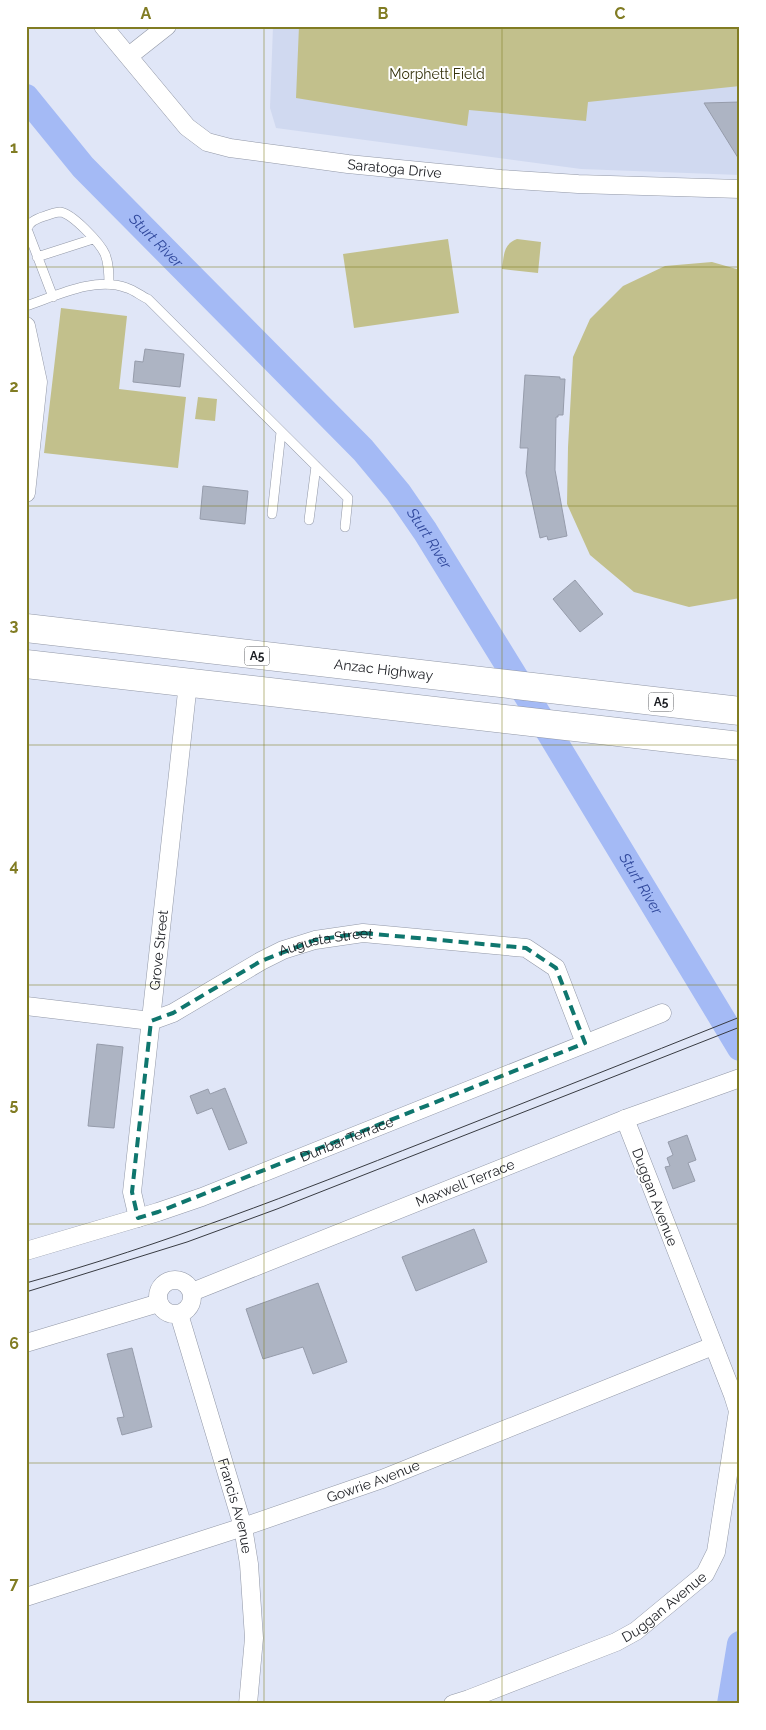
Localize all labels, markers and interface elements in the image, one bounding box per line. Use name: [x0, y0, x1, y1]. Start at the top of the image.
text: A: [141, 4, 152, 23]
text: B: [378, 4, 389, 23]
text: C: [615, 4, 626, 23]
park label: Morphett Field: [389, 66, 485, 82]
text: 1: [10, 138, 18, 157]
street label: Saratoga Drive: [347, 156, 443, 181]
water label: Sturt River: [125, 209, 187, 272]
text: 2: [9, 377, 19, 396]
water label: Sturt River: [402, 504, 456, 573]
text: 3: [10, 616, 19, 635]
road number: A5: [244, 646, 270, 666]
street label: Anzac Highway: [333, 656, 434, 683]
road number: A5: [648, 692, 674, 712]
water label: Sturt River: [615, 849, 667, 919]
text: 4: [9, 856, 19, 875]
street label: Grove Street: [146, 909, 171, 991]
street label: Augusta Street: [277, 925, 374, 959]
text: 5: [10, 1095, 19, 1114]
street label: Dunbar Terrace: [298, 1113, 396, 1165]
street label: Duggan Avenue: [629, 1146, 681, 1248]
street label: Maxwell Terrace: [413, 1156, 517, 1210]
text: 6: [9, 1334, 19, 1353]
street label: Francis Avenue: [215, 1456, 255, 1555]
street label: Gowrie Avenue: [324, 1457, 422, 1506]
street label: Duggan Avenue: [619, 1568, 709, 1645]
text: 7: [10, 1574, 19, 1593]

